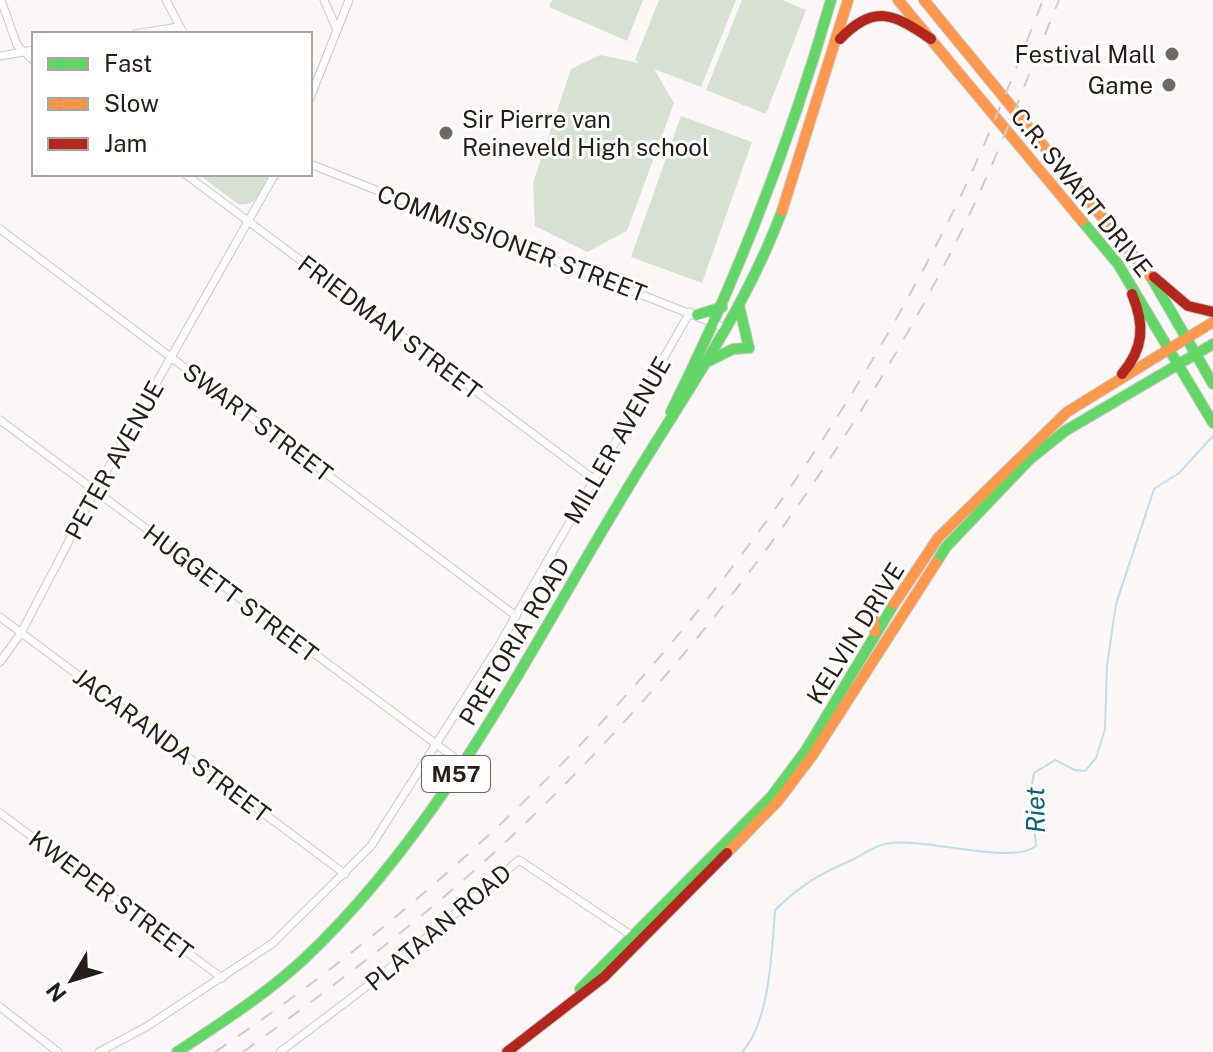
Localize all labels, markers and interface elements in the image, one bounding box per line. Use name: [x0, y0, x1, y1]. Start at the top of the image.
legend: [32, 32, 312, 176]
place label: Festival Mall: [1015, 40, 1156, 68]
marker: Festival Mall: [1163, 45, 1181, 63]
text: Fast: [104, 49, 152, 77]
place label: Game: [1088, 71, 1153, 99]
marker: Game: [1160, 76, 1178, 94]
text: Slow: [104, 89, 159, 117]
street label: C.R. SWART DRIVE: [1005, 102, 1159, 282]
place label: Sir Pierre van Reineveld High school: [462, 105, 709, 161]
marker: Sir Pierre van Reineveld High school: [437, 124, 455, 142]
text: Jam: [104, 129, 147, 157]
street label: COMMISSIONER STREET: [373, 179, 651, 307]
street label: FRIEDMAN STREET: [293, 249, 487, 405]
street label: MILLER AVENUE: [558, 352, 676, 528]
street label: SWART STREET: [178, 357, 338, 487]
street label: PETER AVENUE: [59, 376, 169, 544]
street label: HUGGETT STREET: [138, 518, 324, 668]
street label: PRETORIA ROAD: [453, 552, 575, 730]
street label: KELVIN DRIVE: [800, 557, 910, 709]
street label: JACARANDA STREET: [68, 662, 276, 828]
road number: M57: [422, 756, 490, 792]
water label: Riet: [1019, 786, 1051, 834]
street label: KWEPER STREET: [24, 824, 198, 966]
street label: PLATAAN ROAD: [360, 858, 516, 996]
north arrow: [32, 940, 112, 1020]
text: N: [41, 978, 72, 1007]

